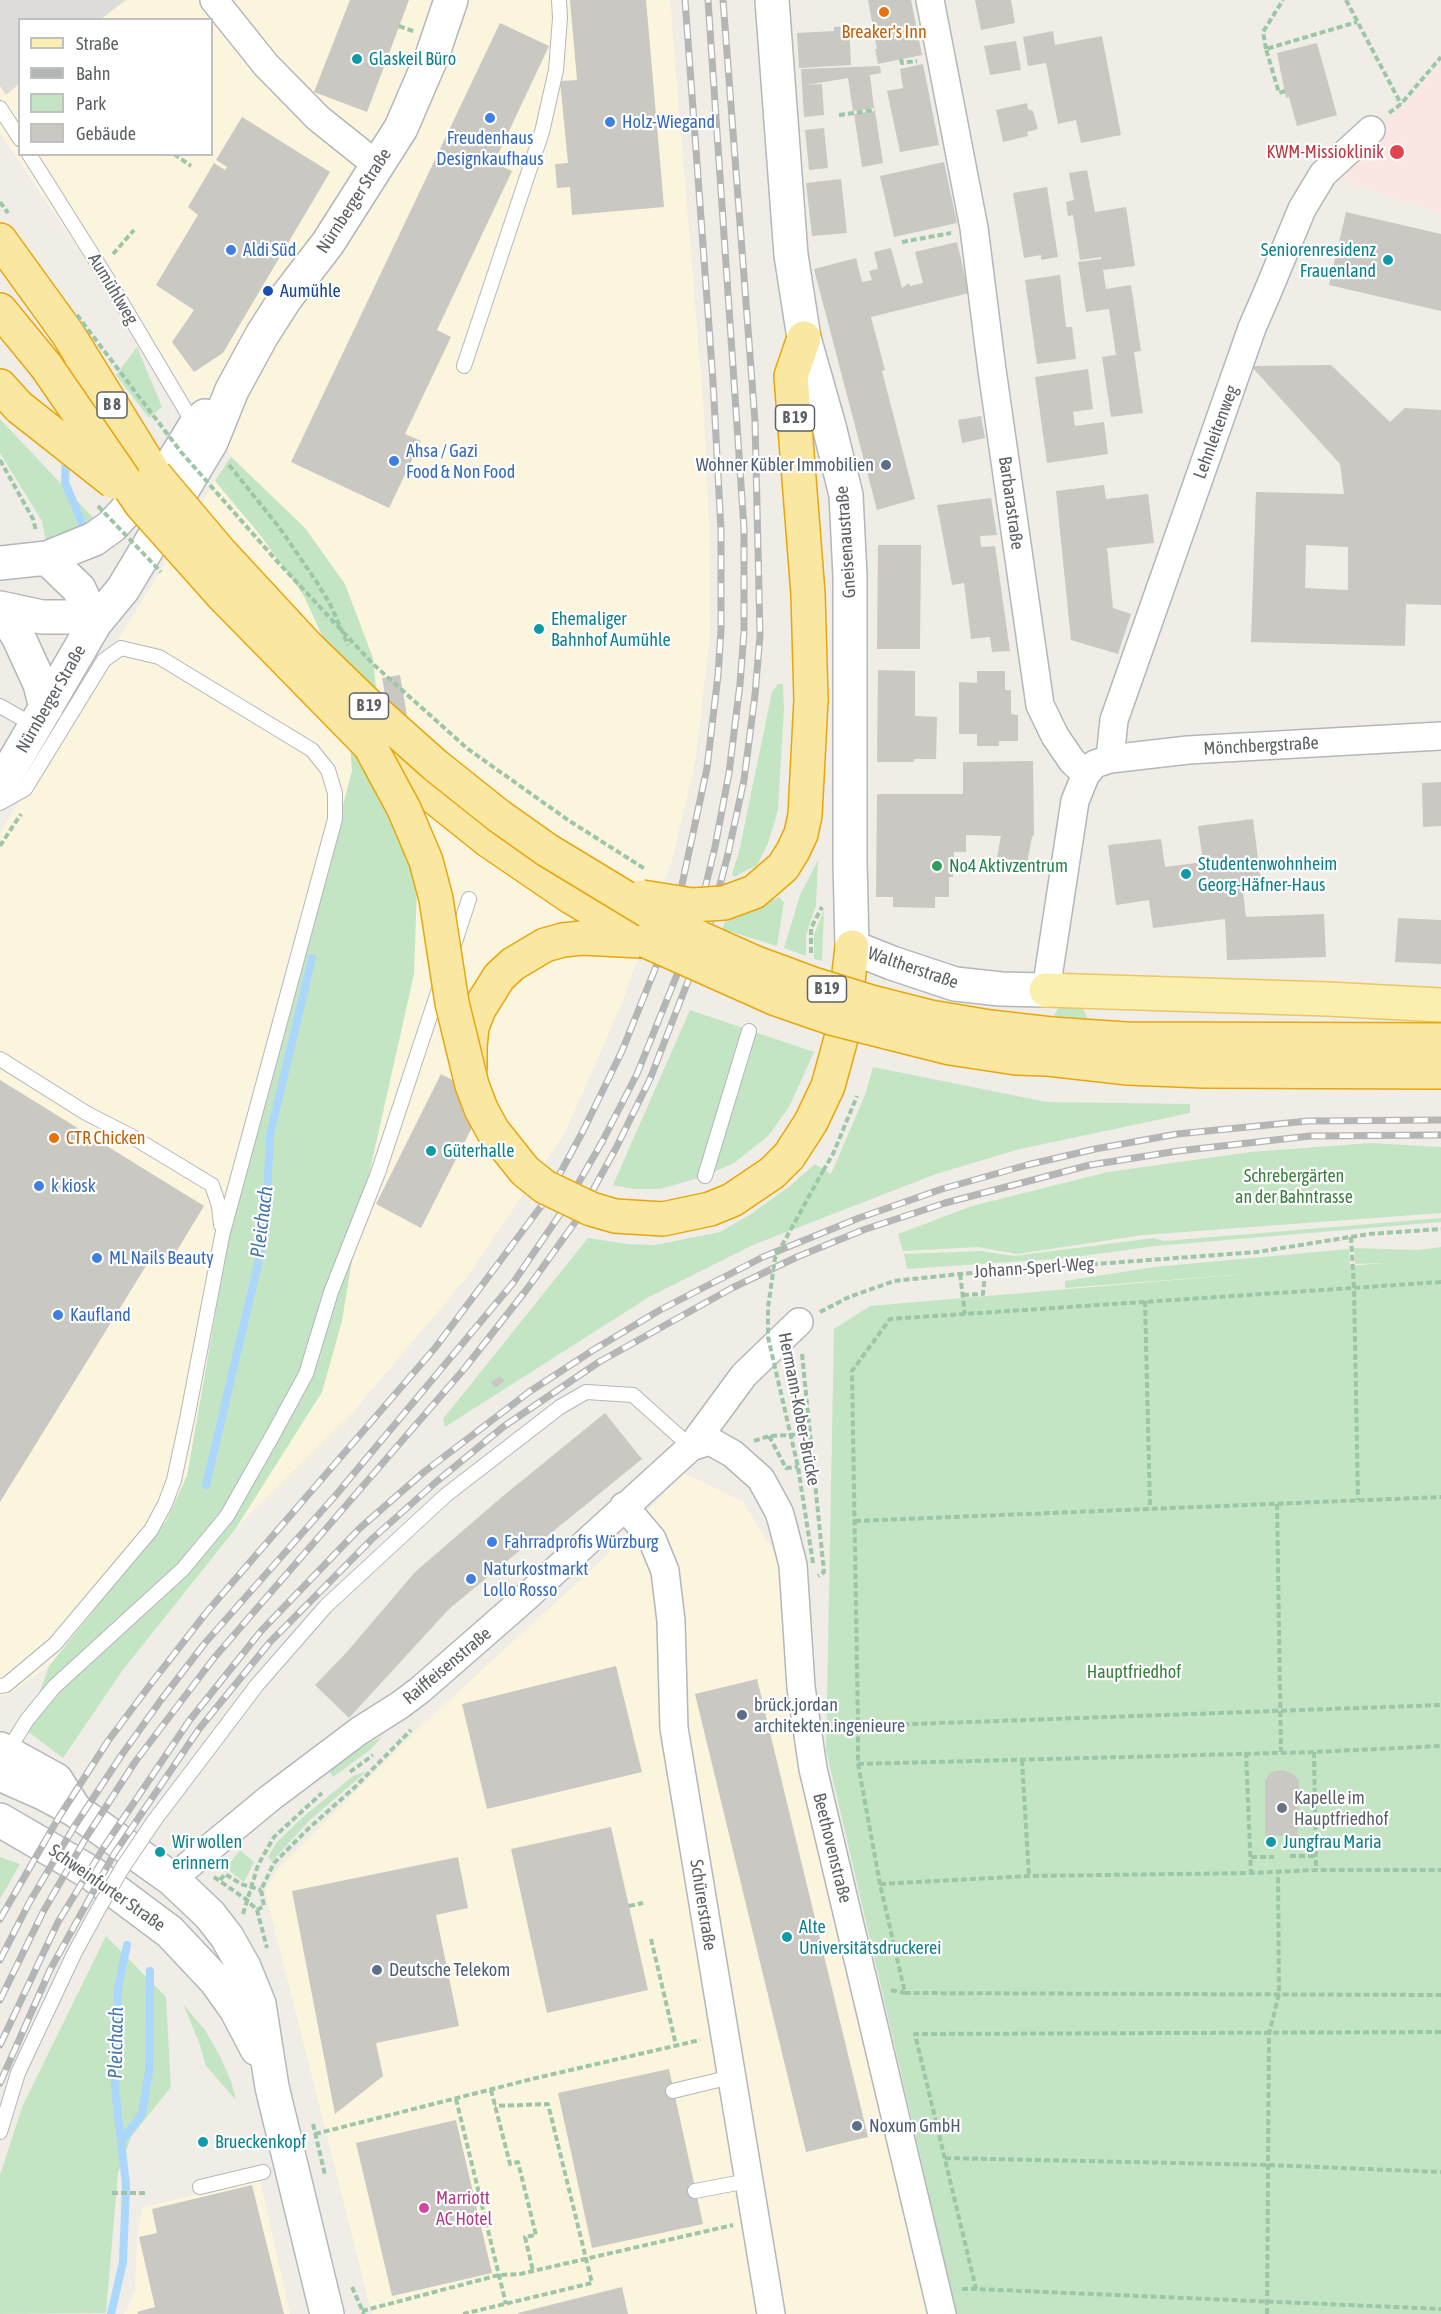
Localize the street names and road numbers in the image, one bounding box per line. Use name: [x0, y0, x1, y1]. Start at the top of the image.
street label: Nürnberger Straße: [312, 144, 396, 258]
street label: Aumühlweg: [83, 250, 143, 328]
street label: Lehnleitenweg: [1189, 382, 1243, 482]
road number: B 8: [97, 392, 127, 418]
road number: B 19: [776, 405, 814, 431]
street label: Barbarastraße: [994, 455, 1028, 551]
street label: Gneisenaustraße: [831, 485, 861, 599]
street label: Nürnberger Straße: [11, 641, 91, 757]
road number: B 19: [350, 693, 388, 719]
street label: Mönchbergstraße: [1203, 732, 1319, 760]
street label: Waltherstraße: [865, 942, 961, 994]
road number: B 19: [808, 976, 846, 1002]
street label: Johann-Sperl-Weg: [973, 1253, 1095, 1283]
street label: Hermann-Kober-Brücke: [774, 1331, 824, 1487]
street label: Raiffeisenstraße: [399, 1623, 495, 1709]
street label: Beethovenstraße: [808, 1791, 856, 1905]
street label: Schweinfurter Straße: [45, 1840, 169, 1936]
street label: Schürerstraße: [685, 1858, 721, 1952]

